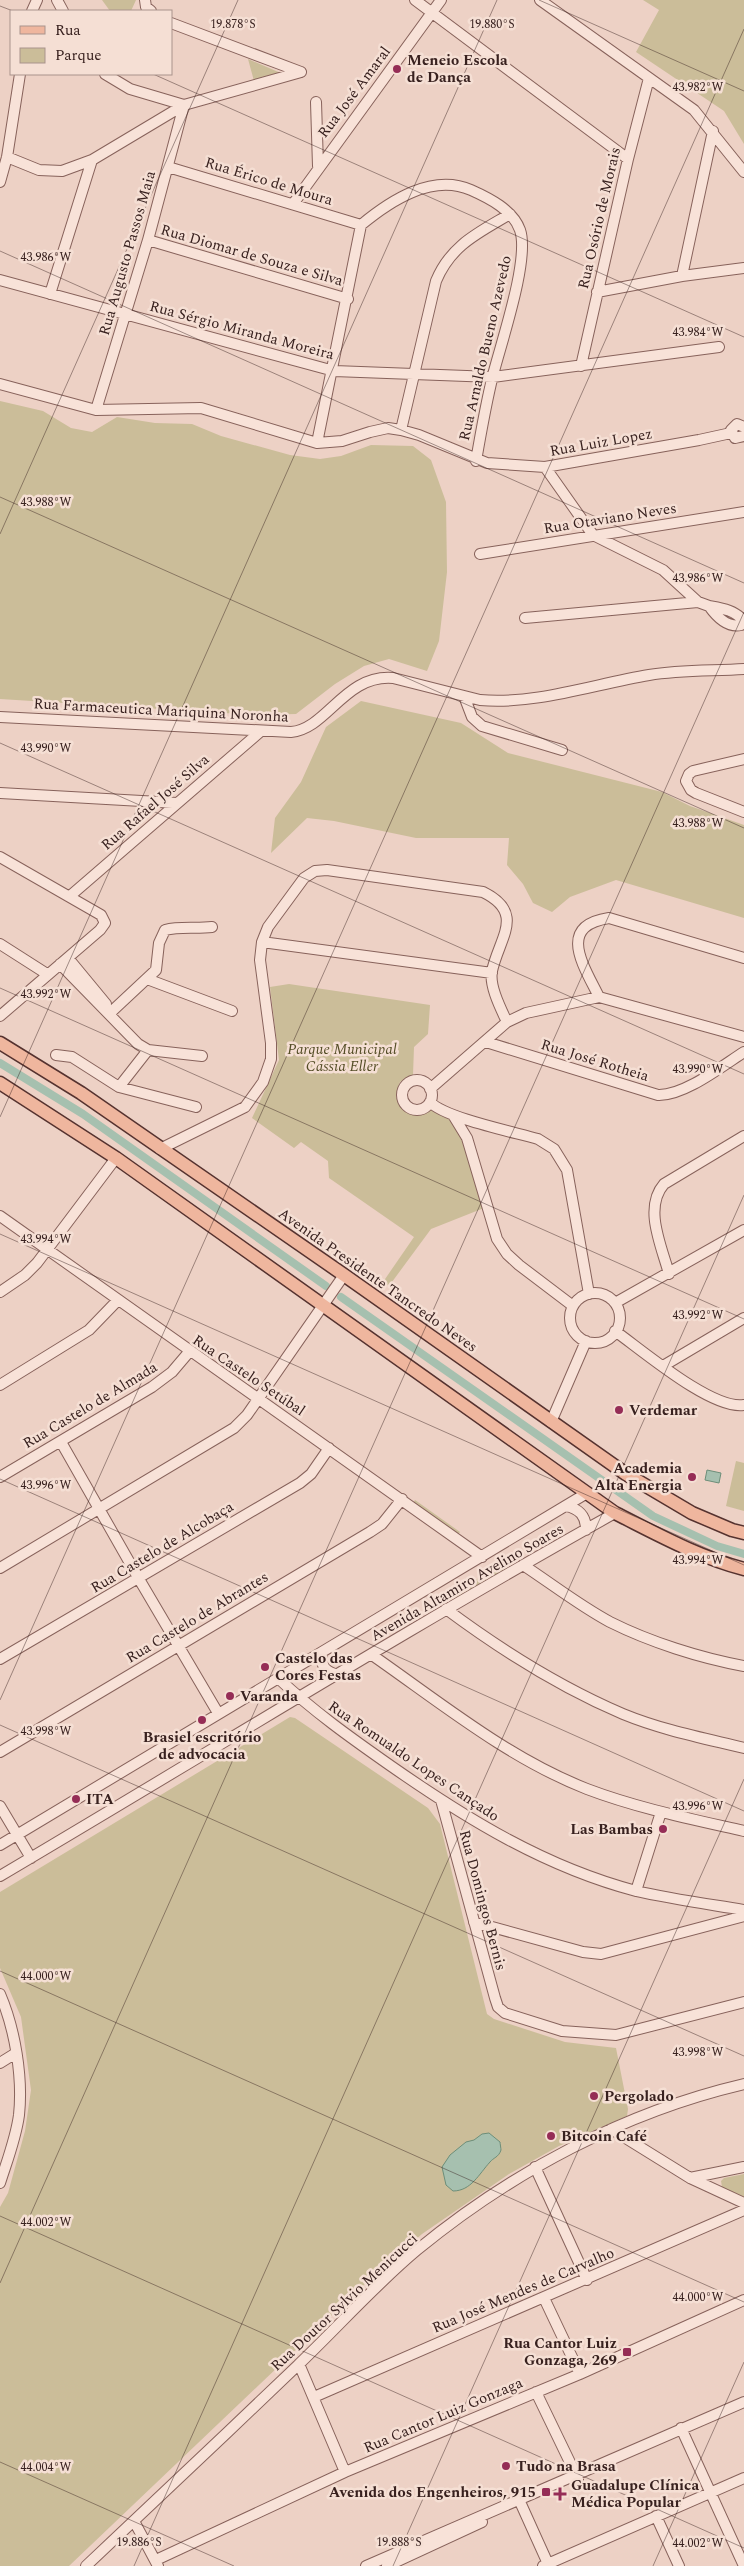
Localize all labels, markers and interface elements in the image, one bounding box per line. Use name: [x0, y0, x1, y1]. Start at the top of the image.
legend: [10, 10, 172, 75]
text: 19.878°S: [210, 15, 256, 34]
text: 19.880°S: [469, 15, 515, 34]
text: Rua: [55, 19, 81, 42]
street label: Rua José Amaral: [312, 42, 397, 143]
text: Parque: [55, 44, 102, 67]
place label: Meneio Escola de Dança: [407, 49, 508, 89]
marker: Meneio Escola de Dança: [391, 63, 403, 75]
text: 43.982°W: [673, 78, 724, 97]
street label: Rua Osório de Morais: [572, 145, 627, 291]
street label: Rua Érico de Moura: [202, 151, 336, 212]
street label: Rua Augusto Passos Maia: [93, 167, 162, 338]
street label: Rua Diomar de Souza e Silva: [158, 218, 346, 293]
text: 43.986°W: [21, 248, 72, 267]
street label: Rua Arnaldo Bueno Azevedo: [453, 253, 518, 443]
street label: Rua Sérgio Miranda Moreira: [147, 295, 337, 366]
text: 43.984°W: [673, 323, 724, 342]
street label: Rua Luiz Lopez: [548, 422, 654, 463]
text: 43.988°W: [21, 493, 72, 512]
street label: Rua Otaviano Neves: [542, 497, 678, 540]
text: 43.986°W: [673, 569, 724, 588]
street label: Rua Farmaceutica Mariquina Noronha: [33, 692, 290, 729]
text: 43.990°W: [21, 739, 72, 758]
street label: Rua Rafael José Silva: [96, 748, 215, 856]
text: 43.988°W: [673, 814, 724, 833]
text: 43.992°W: [21, 985, 72, 1004]
street label: Rua José Rotheia: [538, 1033, 652, 1088]
park label: Parque Municipal Cássia Eller: [287, 1038, 397, 1078]
text: 43.990°W: [673, 1060, 724, 1079]
street label: Avenida Presidente Tancredo Neves: [273, 1202, 482, 1358]
text: 43.994°W: [21, 1230, 72, 1249]
text: 43.992°W: [673, 1306, 724, 1325]
street label: Rua Castelo Setúbal: [187, 1329, 310, 1422]
street label: Rua Castelo de Almada: [19, 1356, 163, 1455]
place label: Verdemar: [629, 1399, 698, 1422]
marker: Verdemar: [613, 1404, 625, 1416]
place label: Academia Alta Energia: [594, 1457, 682, 1497]
marker: Academia Alta Energia: [686, 1471, 698, 1483]
text: 43.996°W: [21, 1476, 72, 1495]
street label: Rua Castelo de Alcobaça: [86, 1495, 239, 1599]
street label: Avenida Altamiro Avelino Soares: [366, 1518, 568, 1647]
text: 43.994°W: [673, 1551, 724, 1570]
street label: Rua Castelo de Abrantes: [122, 1566, 273, 1669]
place label: Castelo das Cores Festas: [275, 1647, 361, 1687]
marker: Castelo das Cores Festas: [259, 1661, 271, 1673]
place label: Varanda: [240, 1685, 298, 1708]
marker: Varanda: [224, 1690, 236, 1702]
street label: Rua Romualdo Lopes Cançado: [323, 1695, 504, 1828]
marker: Brasiel escritório de advocacia: [196, 1714, 208, 1726]
text: 43.998°W: [21, 1722, 72, 1741]
place label: Brasiel escritório de advocacia: [143, 1726, 261, 1766]
place label: ITA: [86, 1788, 114, 1811]
marker: ITA: [70, 1793, 82, 1805]
text: 43.996°W: [673, 1797, 724, 1816]
place label: Las Bambas: [570, 1818, 653, 1841]
marker: Las Bambas: [657, 1823, 669, 1835]
street label: Rua Domingos Bernis: [453, 1827, 512, 1973]
text: 44.000°W: [21, 1967, 72, 1986]
text: 43.998°W: [673, 2043, 724, 2062]
place label: Pergolado: [604, 2085, 674, 2108]
marker: Pergolado: [588, 2090, 600, 2102]
place label: Bitcoin Café: [561, 2125, 647, 2148]
marker: Bitcoin Café: [545, 2130, 557, 2142]
text: 44.002°W: [21, 2213, 72, 2232]
street label: Rua Doutor Sylvio Menicucci: [266, 2228, 423, 2377]
street label: Rua José Mendes de Carvalho: [428, 2242, 618, 2339]
text: 44.000°W: [673, 2288, 724, 2307]
place label: Rua Cantor Luiz Gonzaga, 269: [503, 2332, 617, 2372]
marker: Rua Cantor Luiz Gonzaga, 269: [621, 2346, 633, 2358]
street label: Rua Cantor Luiz Gonzaga: [360, 2371, 527, 2459]
place label: Tudo na Brasa: [516, 2455, 616, 2478]
text: 44.004°W: [21, 2458, 72, 2477]
marker: Tudo na Brasa: [500, 2460, 512, 2472]
place label: Guadalupe Clínica Médica Popular: [571, 2474, 699, 2514]
place label: Avenida dos Engenheiros, 915: [329, 2481, 536, 2504]
marker: Avenida dos Engenheiros, 915: [540, 2486, 552, 2498]
marker: Guadalupe Clínica Médica Popular: [553, 2487, 567, 2501]
text: 19.886°S: [116, 2533, 162, 2552]
text: 19.888°S: [376, 2533, 422, 2552]
text: 44.002°W: [673, 2534, 724, 2553]

